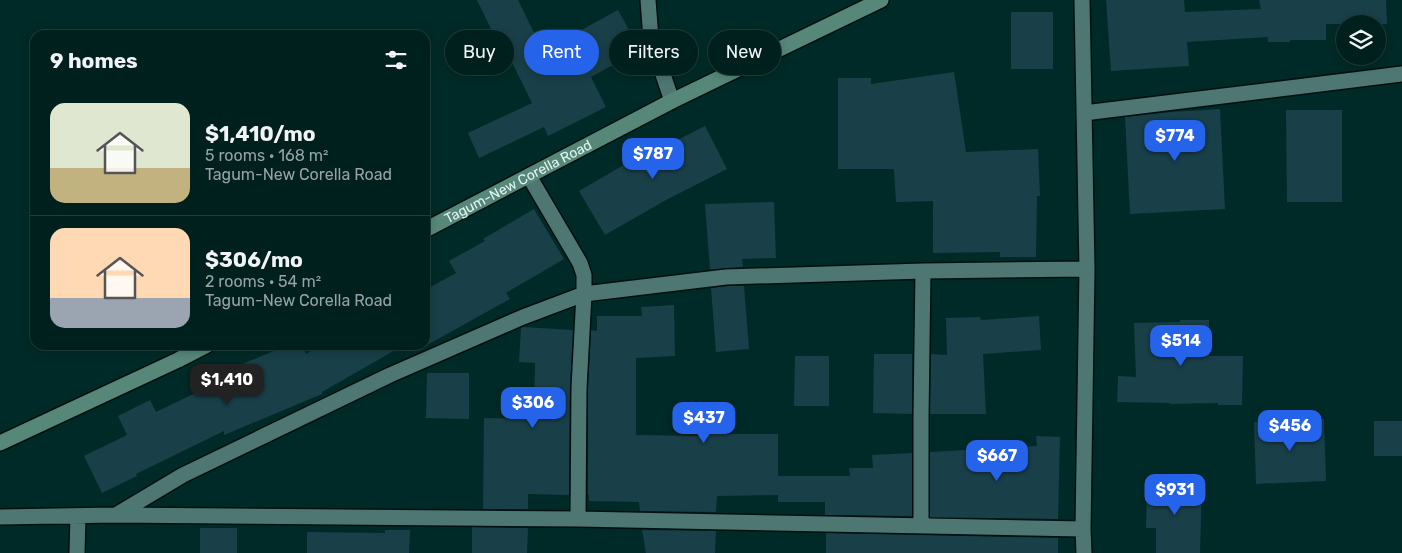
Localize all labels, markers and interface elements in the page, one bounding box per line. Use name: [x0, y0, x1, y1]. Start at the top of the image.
map controls: [1336, 15, 1386, 65]
button: layers: [1336, 15, 1386, 65]
chip: Buy: [445, 30, 514, 75]
chip: Rent: [524, 30, 599, 75]
chip: Filters: [609, 30, 698, 75]
chip: New: [708, 30, 781, 75]
icon: filters: [382, 46, 410, 74]
text: 9 homes: [50, 48, 138, 73]
pin: $774: [1145, 120, 1205, 162]
text: $1,410/mo: [205, 121, 316, 146]
icon: home: [90, 123, 150, 183]
text: $774: [1155, 126, 1195, 145]
street label: Tagum-New Corella Road: [442, 136, 595, 227]
pin: $787: [623, 138, 683, 180]
text: $787: [633, 144, 673, 163]
text: 5 rooms · 168 m²: [205, 146, 329, 165]
text: Tagum-New Corella Road: [205, 165, 392, 184]
text: $306/mo: [205, 247, 303, 272]
icon: home: [90, 248, 150, 308]
text: 2 rooms · 54 m²: [205, 272, 321, 291]
text: Tagum-New Corella Road: [205, 291, 392, 310]
pin: $514: [1151, 324, 1211, 367]
text: $514: [1161, 331, 1201, 350]
pin: $1,410: [186, 364, 268, 406]
text: $1,410: [201, 370, 253, 389]
pin: $306: [503, 386, 563, 429]
text: $306: [512, 393, 554, 412]
pin: $437: [674, 402, 734, 444]
text: $437: [683, 408, 725, 427]
pin: $456: [1260, 410, 1320, 452]
text: $456: [1269, 416, 1311, 435]
pin: $667: [967, 440, 1027, 482]
text: $667: [977, 446, 1017, 465]
pin: $931: [1145, 474, 1205, 516]
text: $931: [1155, 480, 1195, 499]

